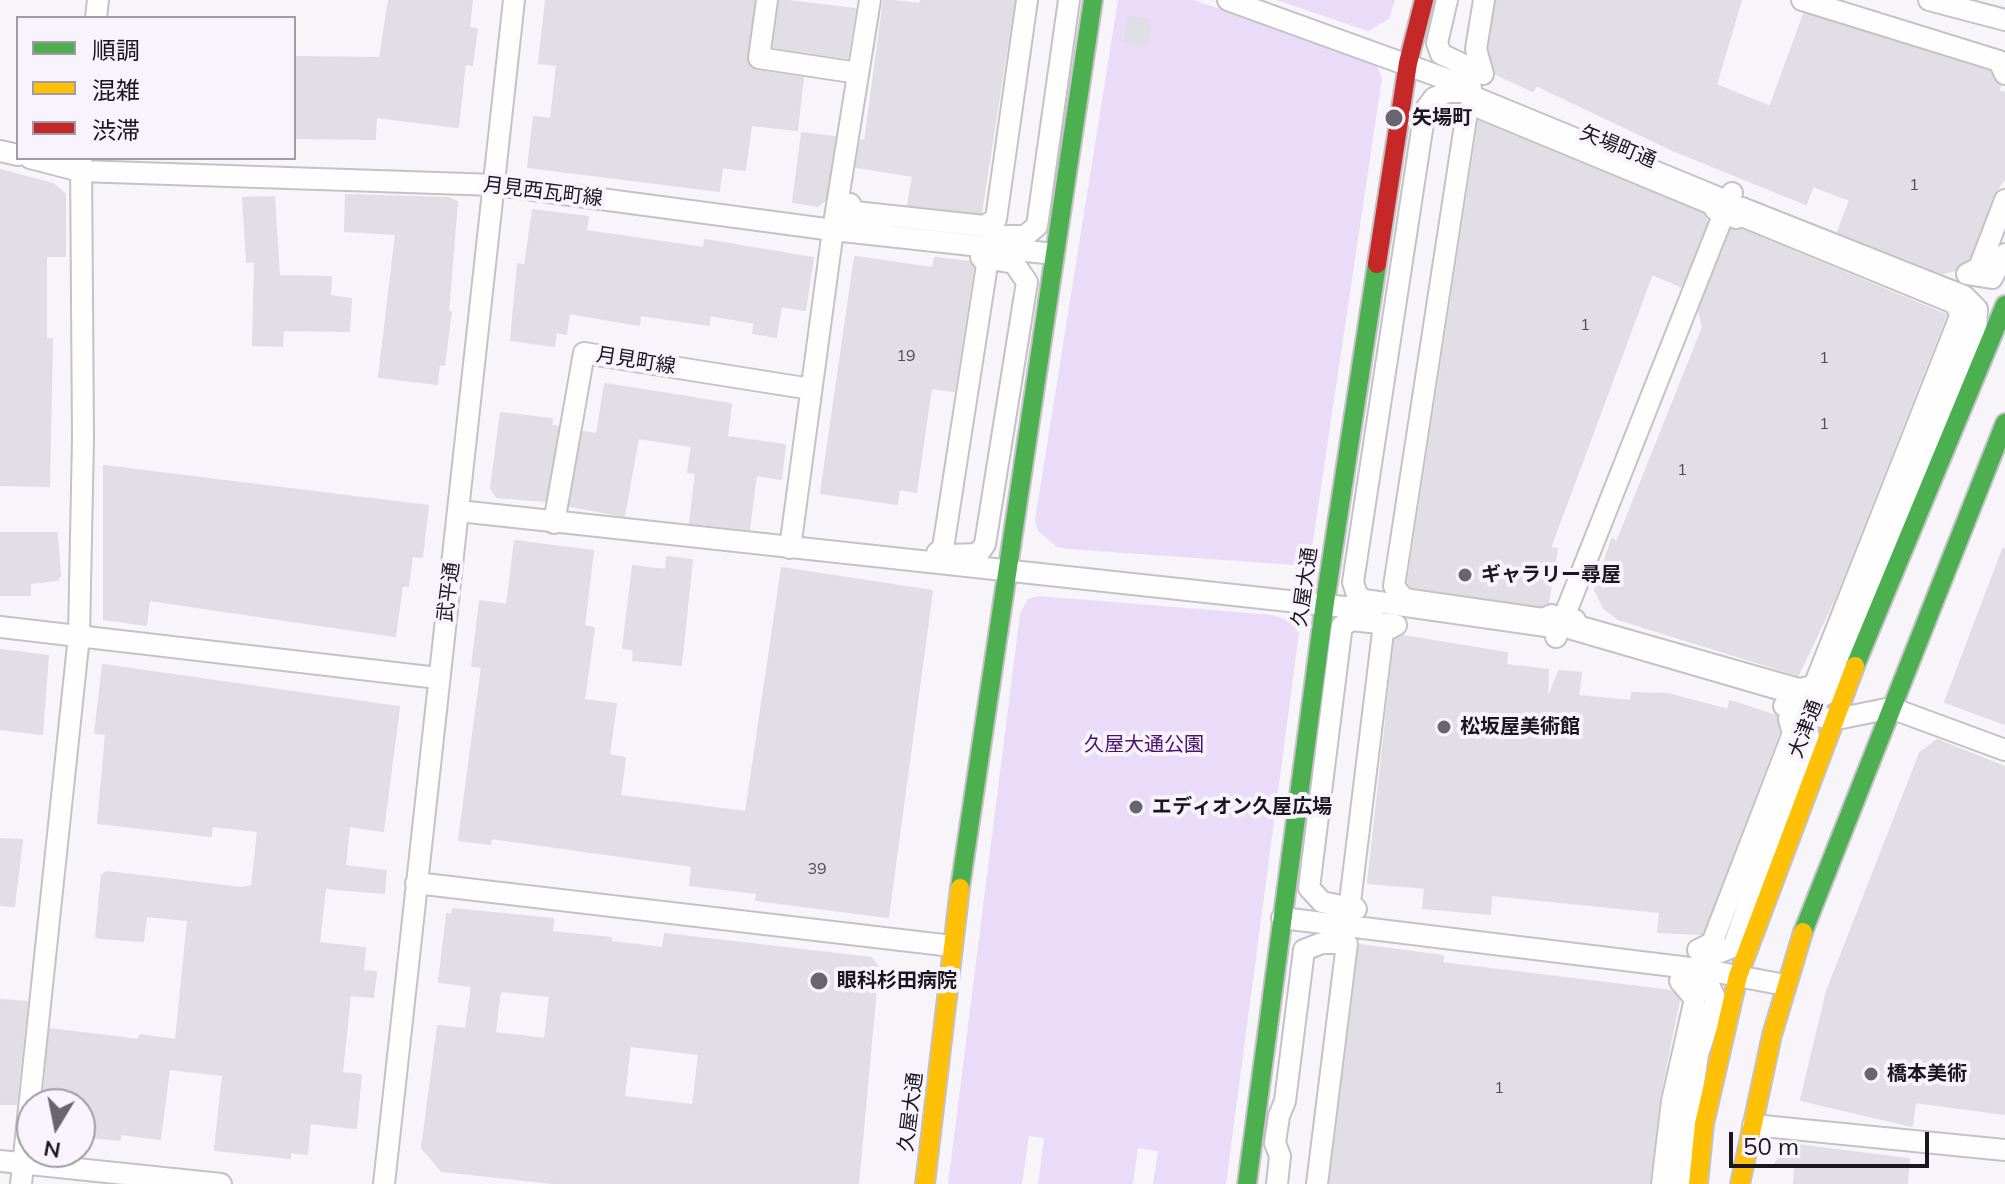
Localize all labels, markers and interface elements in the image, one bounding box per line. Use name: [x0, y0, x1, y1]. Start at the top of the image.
legend: [16, 16, 296, 160]
text: 順調: [92, 35, 140, 65]
text: 混雑: [92, 75, 140, 105]
place label: 矢場町: [1412, 106, 1472, 130]
marker: 矢場町: [1383, 107, 1405, 129]
text: 渋滞: [92, 115, 140, 145]
street label: 矢場町通: [1576, 121, 1660, 173]
street label: 月見西瓦町線: [482, 173, 604, 211]
house number: 1: [1909, 175, 1919, 195]
house number: 1: [1580, 315, 1590, 335]
street label: 月見町線: [595, 343, 677, 379]
house number: 19: [896, 346, 916, 366]
house number: 1: [1819, 348, 1829, 368]
house number: 1: [1819, 414, 1829, 434]
house number: 1: [1677, 460, 1687, 480]
street label: 久屋大通: [1288, 546, 1322, 628]
street label: 武平通: [433, 561, 465, 623]
place label: ギャラリー尋屋: [1481, 563, 1621, 587]
marker: ギャラリー尋屋: [1456, 566, 1474, 584]
street label: 大津通: [1784, 697, 1828, 761]
place label: 松坂屋美術館: [1460, 715, 1580, 739]
marker: 松坂屋美術館: [1435, 718, 1453, 736]
park label: 久屋大通公園: [1084, 733, 1204, 757]
place label: エディオン久屋広場: [1152, 795, 1332, 819]
marker: エディオン久屋広場: [1127, 798, 1145, 816]
house number: 39: [807, 859, 827, 879]
place label: 眼科杉田病院: [837, 969, 957, 993]
marker: 眼科杉田病院: [808, 970, 830, 992]
place label: 橋本美術: [1887, 1062, 1967, 1086]
marker: 橋本美術: [1862, 1065, 1880, 1083]
street label: 久屋大通: [894, 1071, 928, 1153]
house number: 1: [1494, 1078, 1504, 1098]
north arrow: [16, 1088, 96, 1168]
scale bar: [1733, 1116, 1933, 1166]
text: 50 m: [1743, 1131, 1799, 1161]
text: N: [42, 1134, 63, 1165]

